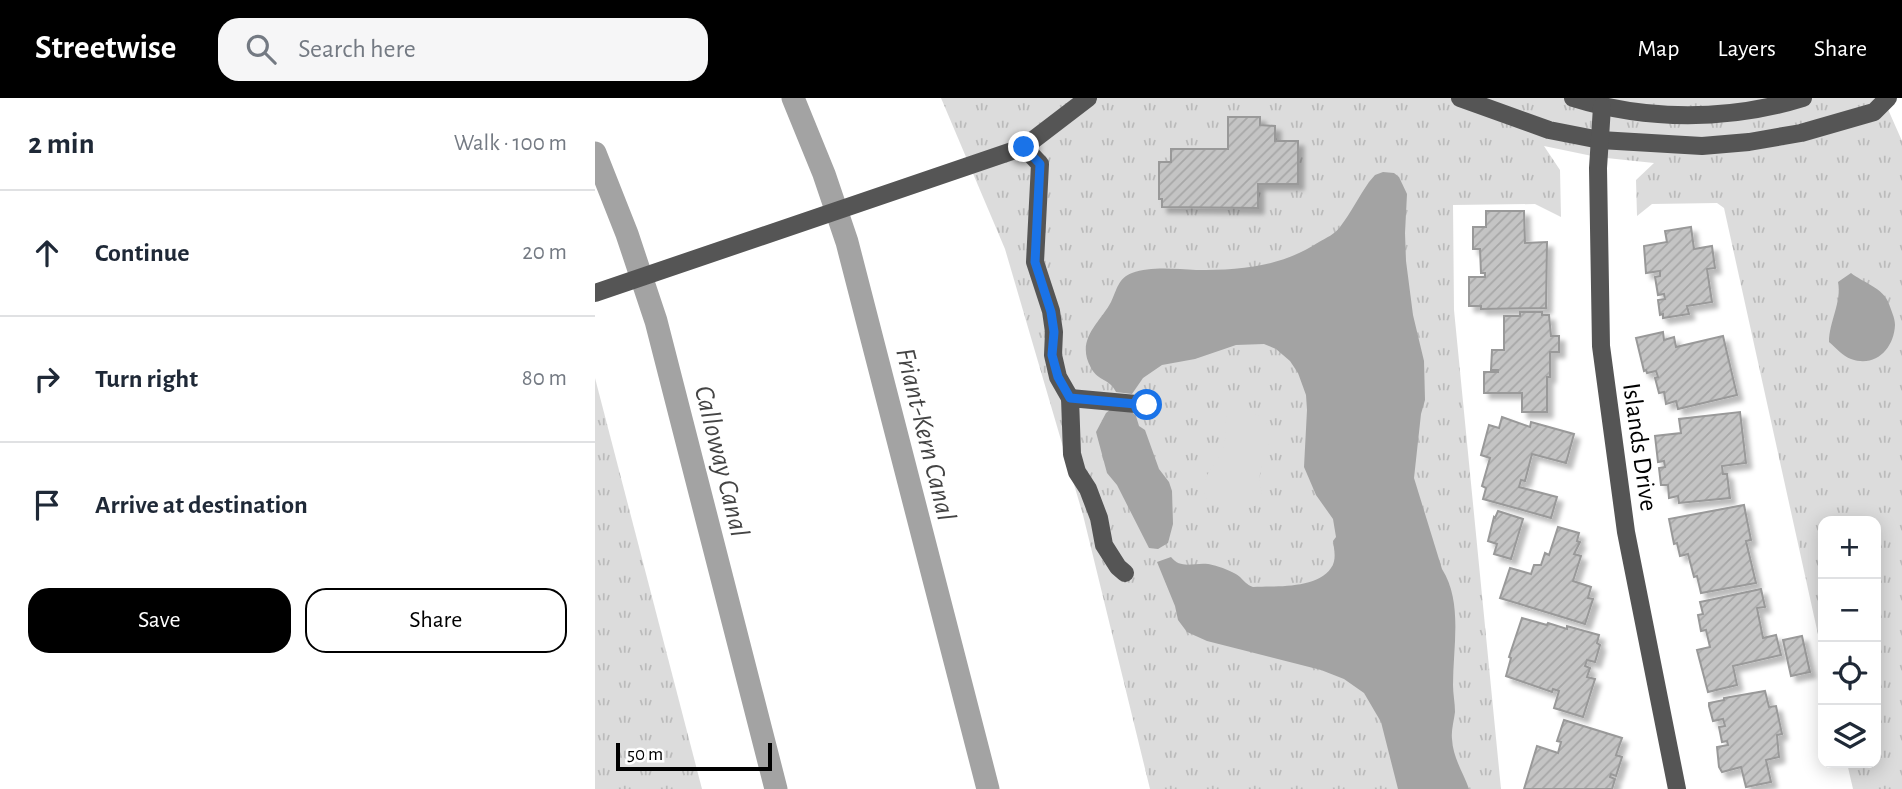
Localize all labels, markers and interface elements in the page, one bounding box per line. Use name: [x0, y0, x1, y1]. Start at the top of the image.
search box: [218, 18, 708, 81]
icon: search: [242, 30, 280, 68]
text: Streetwise: [35, 32, 176, 65]
text: Search here: [298, 36, 416, 62]
text: Map: [1637, 37, 1679, 61]
text: Layers: [1717, 37, 1776, 61]
text: Share: [1814, 37, 1867, 61]
text: 2 min: [28, 129, 95, 159]
route end: [1008, 131, 1039, 162]
text: Walk · 100 m: [454, 132, 567, 155]
icon: ahead: [28, 234, 66, 272]
text: Continue: [95, 240, 190, 266]
text: 20 m: [522, 241, 567, 264]
water label: Friant-Kern Canal: [890, 345, 960, 524]
icon: right: [28, 360, 66, 398]
text: Turn right: [95, 366, 198, 392]
text: 80 m: [522, 367, 567, 390]
street label: Islands Drive: [1618, 381, 1662, 513]
water label: Calloway Canal: [689, 383, 753, 540]
route start: [1131, 389, 1162, 420]
icon: arrive: [28, 486, 66, 524]
text: Arrive at destination: [95, 492, 308, 518]
map controls: [1818, 516, 1881, 768]
button: +: [1818, 516, 1881, 579]
button: −: [1818, 579, 1881, 642]
button: Save: [28, 588, 291, 653]
button: Share: [305, 588, 567, 653]
button: locate: [1818, 642, 1881, 705]
button: layers: [1818, 705, 1881, 768]
scale bar: [616, 740, 772, 772]
text: 50 m: [627, 745, 663, 764]

